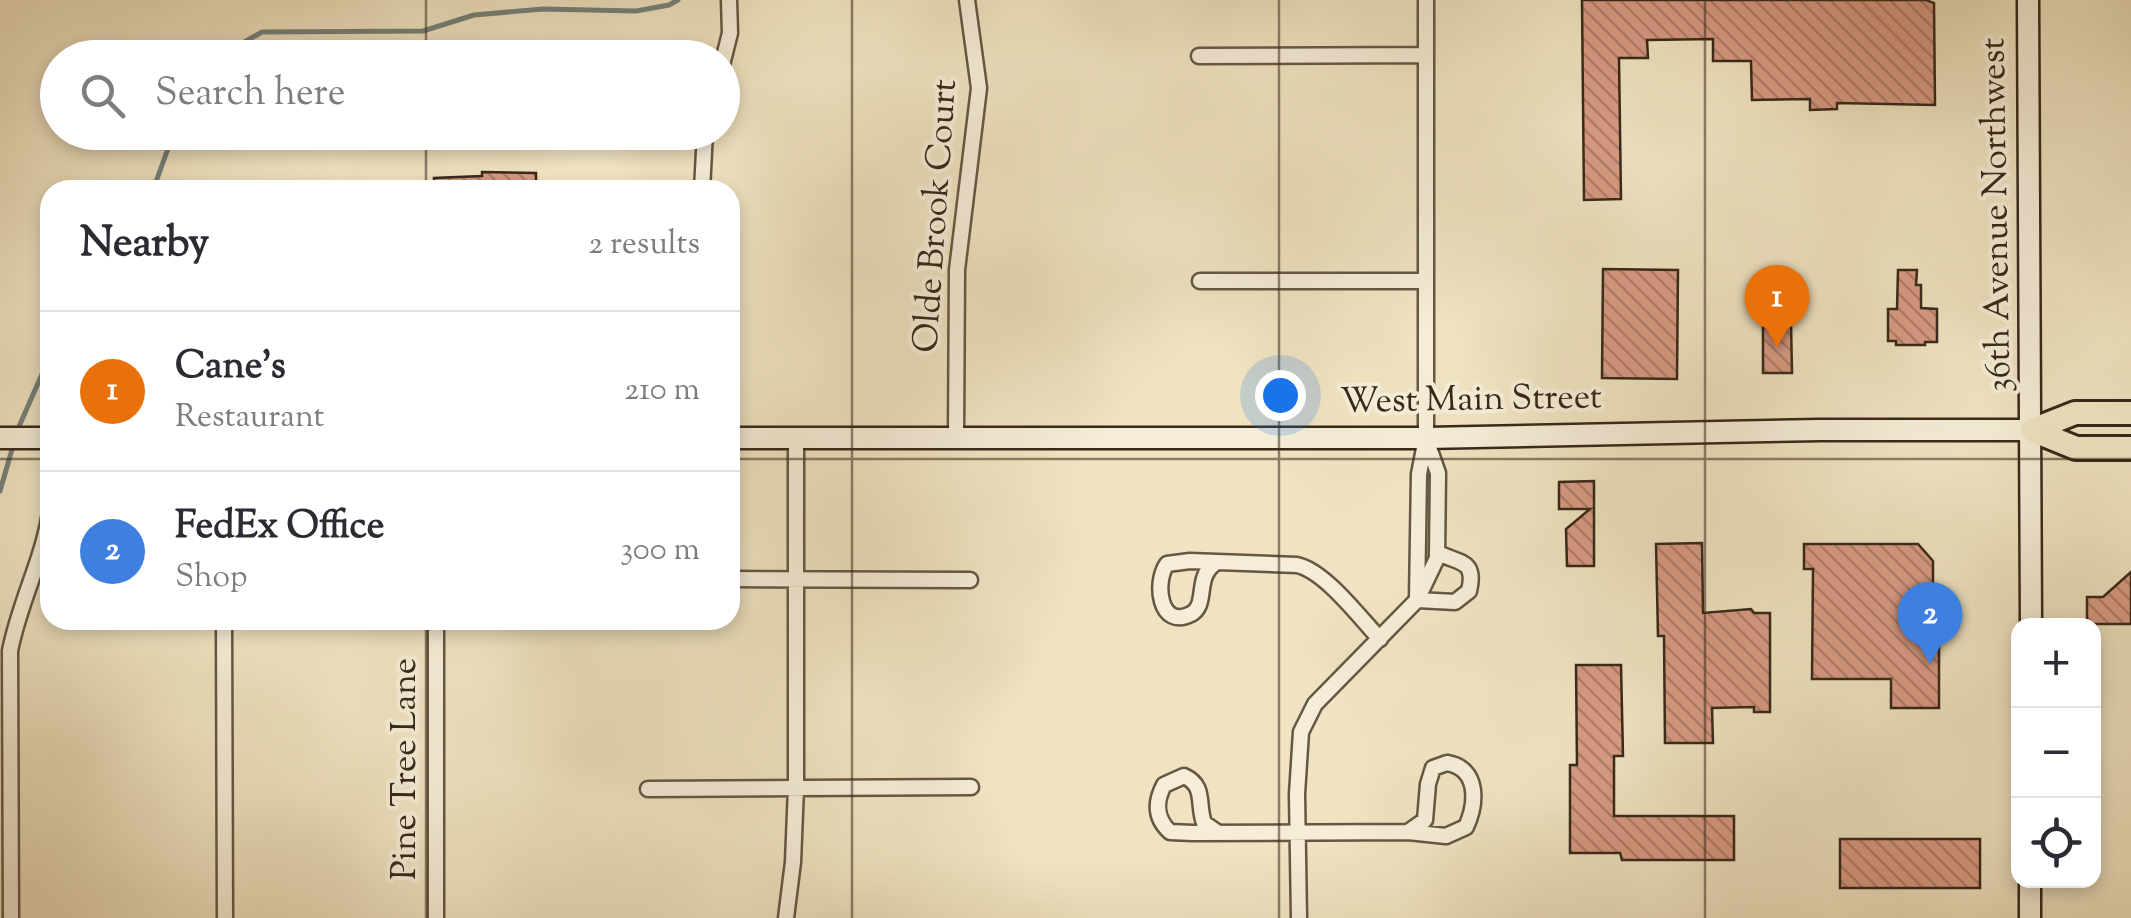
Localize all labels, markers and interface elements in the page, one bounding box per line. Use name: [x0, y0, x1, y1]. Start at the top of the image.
street label: 36th Avenue Northwest: [1969, 37, 2027, 393]
search box: [40, 40, 740, 150]
icon: search: [75, 68, 130, 123]
text: Search here: [155, 68, 346, 122]
street label: Olde Brook Court: [902, 78, 972, 354]
text: Nearby: [80, 215, 209, 275]
text: 2 results: [588, 222, 700, 268]
pin: 1: [1744, 264, 1810, 347]
text: Cane's: [175, 341, 286, 395]
text: 1: [107, 368, 118, 414]
text: 210 m: [624, 368, 700, 414]
your location: [1255, 370, 1306, 421]
street label: West Main Street: [1340, 373, 1602, 429]
text: Restaurant: [175, 395, 325, 441]
text: FedEx Office: [175, 501, 384, 555]
text: 2: [105, 528, 120, 574]
text: 300 m: [620, 528, 700, 574]
text: Shop: [175, 555, 247, 601]
pin: 2: [1898, 582, 1962, 664]
map controls: [2011, 618, 2101, 888]
button: +: [2011, 618, 2101, 708]
street label: Pine Tree Lane: [381, 658, 432, 880]
button: −: [2011, 708, 2101, 798]
button: locate: [2011, 798, 2101, 888]

